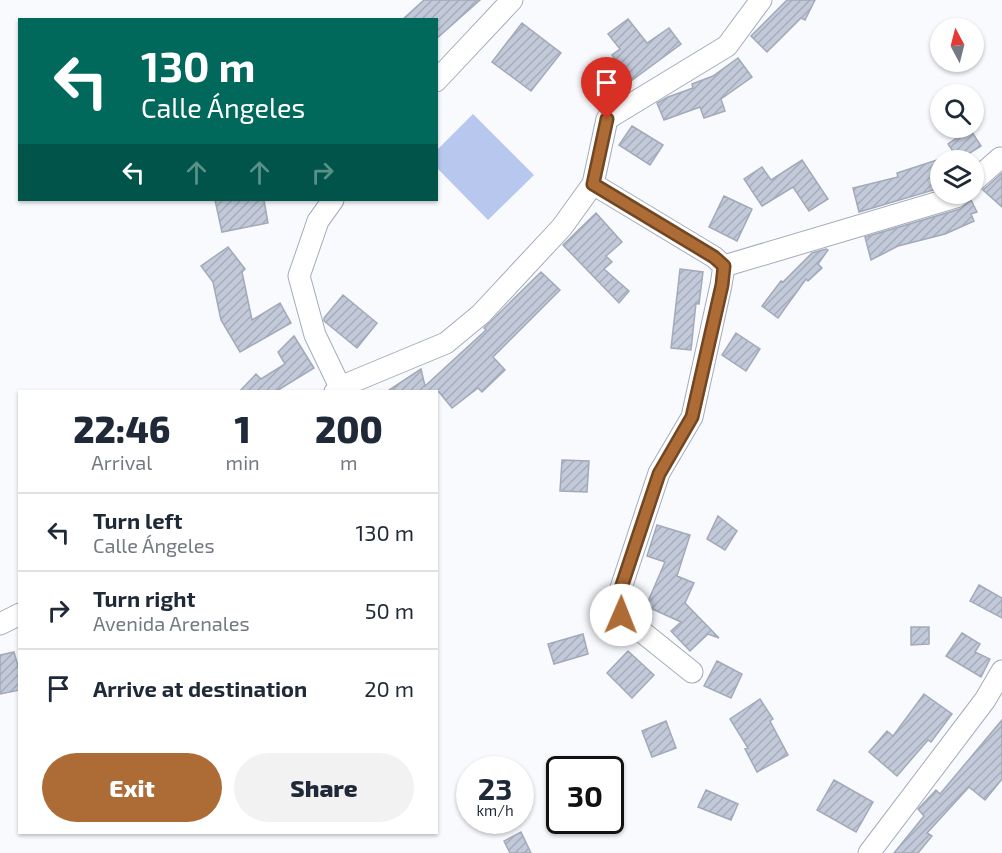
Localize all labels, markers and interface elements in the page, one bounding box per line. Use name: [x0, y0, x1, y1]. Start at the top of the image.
north arrow: [930, 18, 984, 72]
map controls: [930, 18, 984, 204]
text: 130 m: [141, 40, 256, 90]
icon: left: [42, 42, 120, 120]
pin: [581, 57, 632, 119]
icon: arrive: [590, 66, 623, 99]
button: search: [930, 84, 984, 138]
text: Calle Ángeles: [141, 91, 305, 123]
button: layers: [930, 150, 984, 204]
icon: left: [117, 156, 150, 189]
icon: ahead: [180, 156, 213, 189]
icon: ahead: [243, 156, 276, 189]
icon: right: [306, 156, 339, 189]
text: 22:46: [73, 407, 170, 450]
text: 1: [235, 407, 251, 450]
text: 200: [315, 407, 383, 450]
text: Arrival: [91, 450, 152, 474]
text: min: [226, 450, 260, 474]
text: m: [340, 450, 358, 474]
text: Turn left: [93, 507, 182, 533]
icon: left: [42, 516, 75, 549]
text: 130 m: [356, 519, 414, 545]
text: Calle Ángeles: [93, 533, 215, 557]
position arrow: [589, 583, 653, 647]
text: Turn right: [93, 585, 195, 611]
icon: right: [42, 594, 75, 627]
text: 50 m: [365, 597, 414, 623]
text: Avenida Arenales: [93, 611, 250, 635]
icon: arrive: [42, 672, 75, 705]
text: Arrive at destination: [93, 675, 307, 701]
text: 20 m: [364, 675, 414, 701]
button: Exit: [42, 753, 222, 822]
button: Share: [234, 753, 414, 822]
speed limit sign: 30: [546, 756, 624, 834]
text: 23: [478, 770, 512, 806]
text: km/h: [476, 801, 514, 819]

